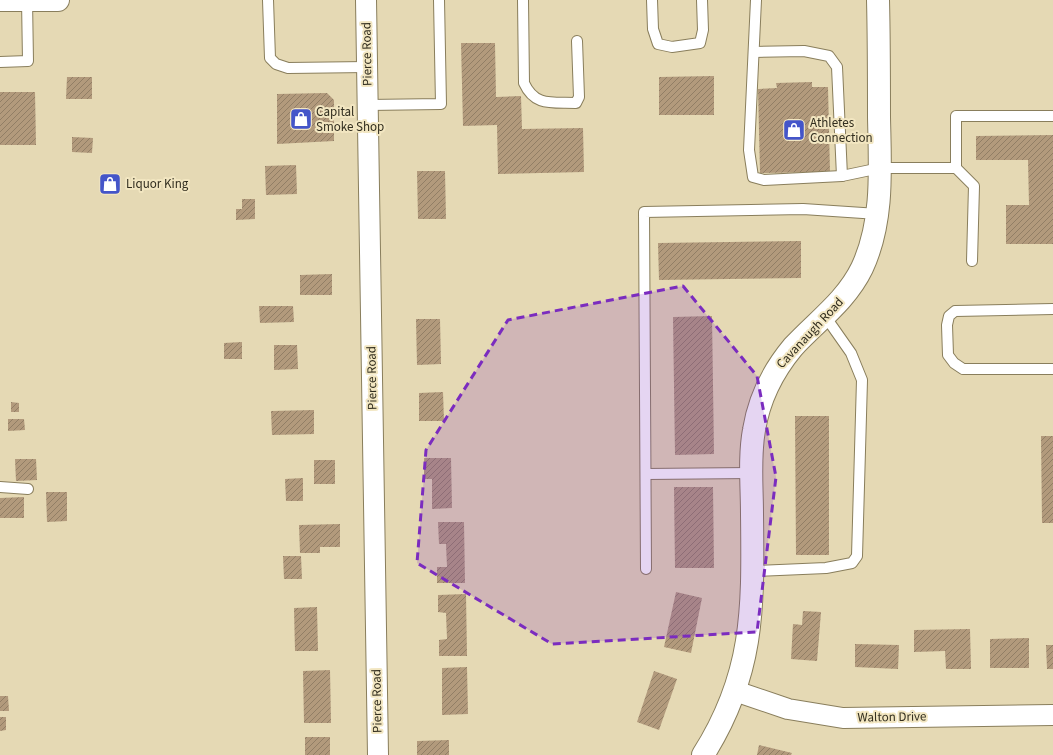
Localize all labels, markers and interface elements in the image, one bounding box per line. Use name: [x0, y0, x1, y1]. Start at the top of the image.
street label: Pierce Road: [357, 22, 377, 86]
place label: Capital Smoke Shop: [316, 103, 384, 136]
shop icon: Capital Smoke Shop: [288, 106, 314, 132]
place label: Athletes Connection: [810, 114, 873, 147]
shop icon: Athletes Connection: [781, 117, 807, 143]
shop icon: Liquor King: [97, 171, 123, 197]
place label: Liquor King: [126, 175, 189, 193]
street label: Cavanaugh Road: [772, 294, 848, 372]
street label: Pierce Road: [362, 346, 382, 410]
street label: Pierce Road: [367, 669, 387, 733]
street label: Walton Drive: [857, 707, 927, 727]

